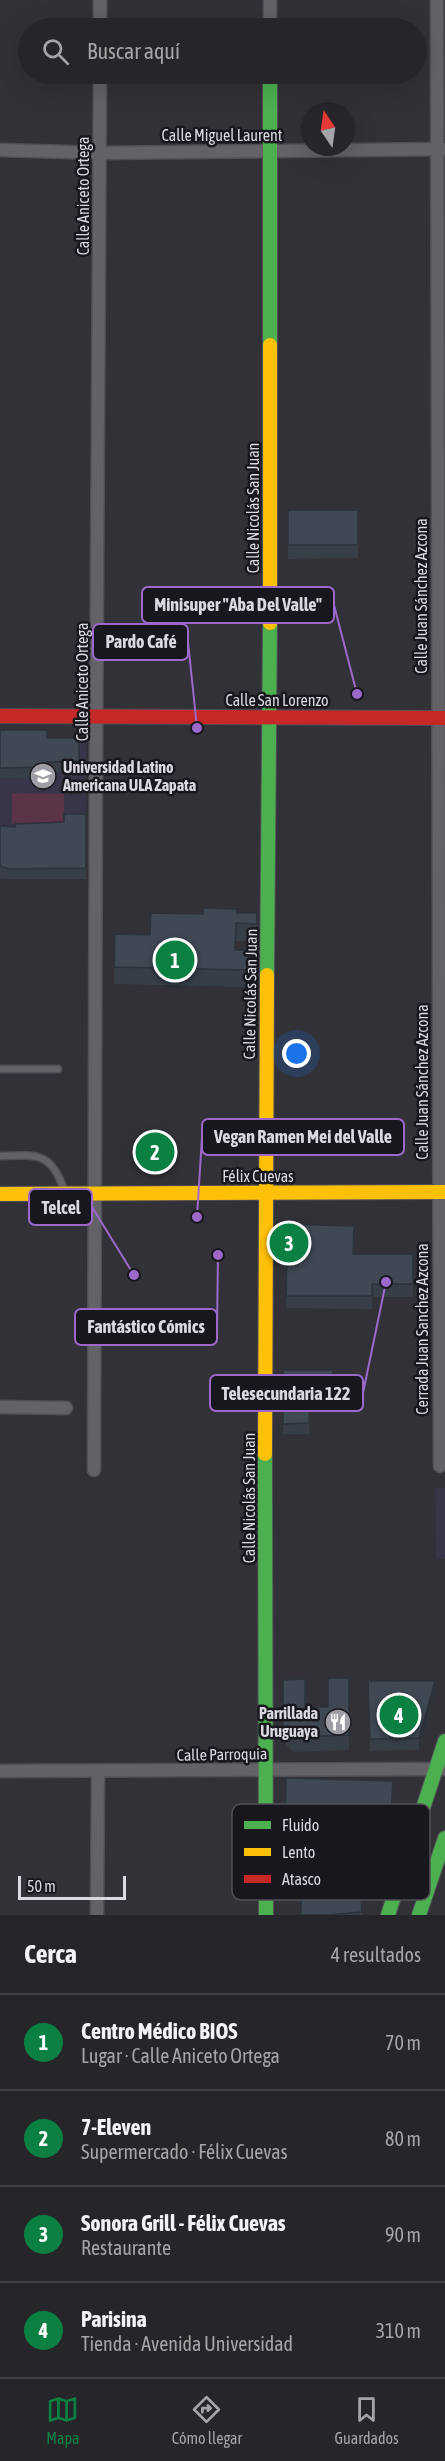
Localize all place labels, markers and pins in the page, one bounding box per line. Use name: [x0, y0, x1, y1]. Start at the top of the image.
callout: Minisuper "Aba Del Valle": [142, 587, 334, 623]
callout: Pardo Café: [93, 624, 188, 660]
place label: Universidad Latino Americana ULA Zapata: [62, 758, 196, 794]
school or university icon: Universidad Latino Americana ULA Zapata: [28, 761, 58, 791]
pin: 1: [156, 938, 195, 982]
callout: Vegan Ramen Mei del Valle: [202, 1119, 404, 1155]
pin: 2: [136, 1130, 174, 1174]
callout: Telcel: [29, 1189, 92, 1225]
pin: 3: [270, 1220, 308, 1266]
callout: Fantástico Cómics: [75, 1309, 217, 1345]
callout: Telesecundaria 122: [210, 1375, 363, 1411]
pin: 4: [380, 1692, 418, 1738]
place label: Parrillada Uruguaya: [259, 1704, 318, 1740]
restaurant icon: Parrillada Uruguaya: [323, 1707, 353, 1737]

